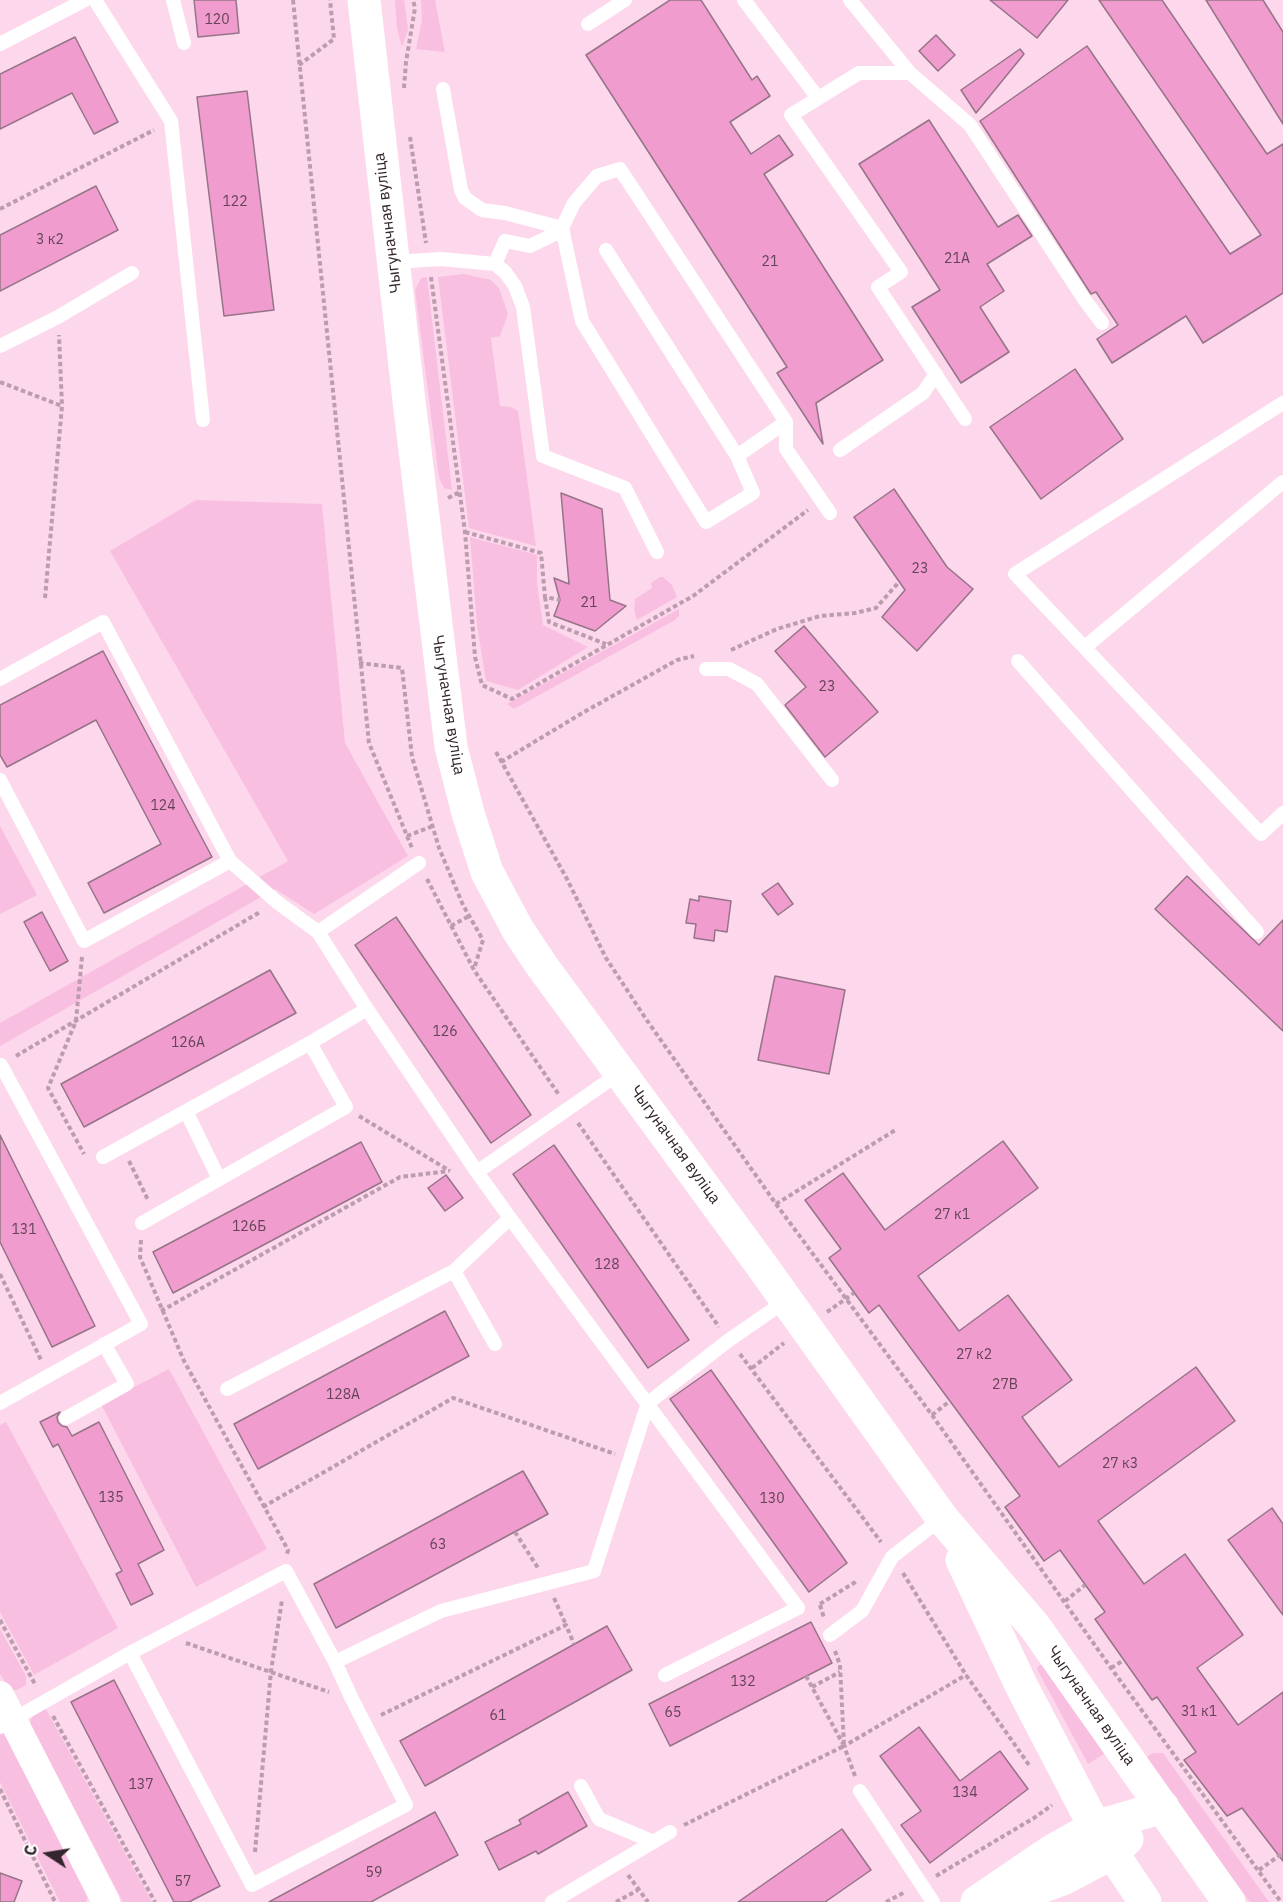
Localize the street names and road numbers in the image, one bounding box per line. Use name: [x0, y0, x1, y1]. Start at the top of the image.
street label: Чыгуначная вуліца: [370, 152, 406, 294]
street label: Чыгуначная вуліца: [427, 634, 469, 776]
street label: Чыгуначная вуліца: [626, 1082, 724, 1208]
street label: Чыгуначная вуліца: [1043, 1643, 1139, 1769]

